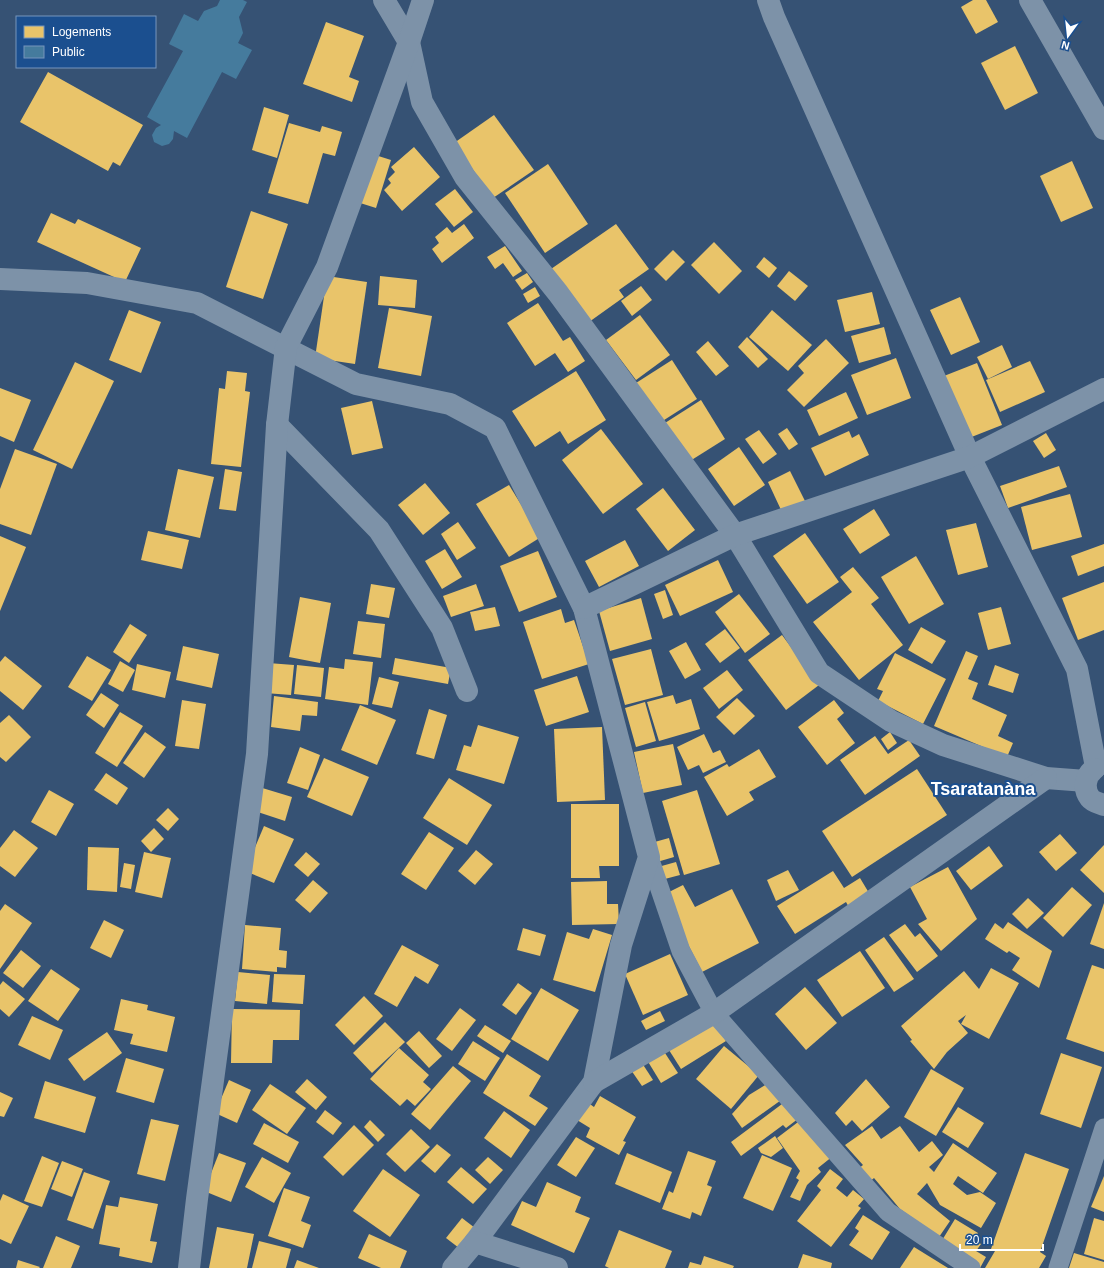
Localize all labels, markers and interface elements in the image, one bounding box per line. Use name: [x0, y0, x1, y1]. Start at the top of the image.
legend: [16, 16, 156, 68]
north arrow: [1048, 16, 1088, 56]
text: Logements: [52, 25, 111, 39]
text: N: [1060, 39, 1071, 52]
text: Public: [52, 45, 85, 59]
district label: Tsaratanàna: [931, 779, 1036, 799]
scale bar: [960, 1226, 1043, 1252]
text: 20 m: [966, 1233, 993, 1247]

